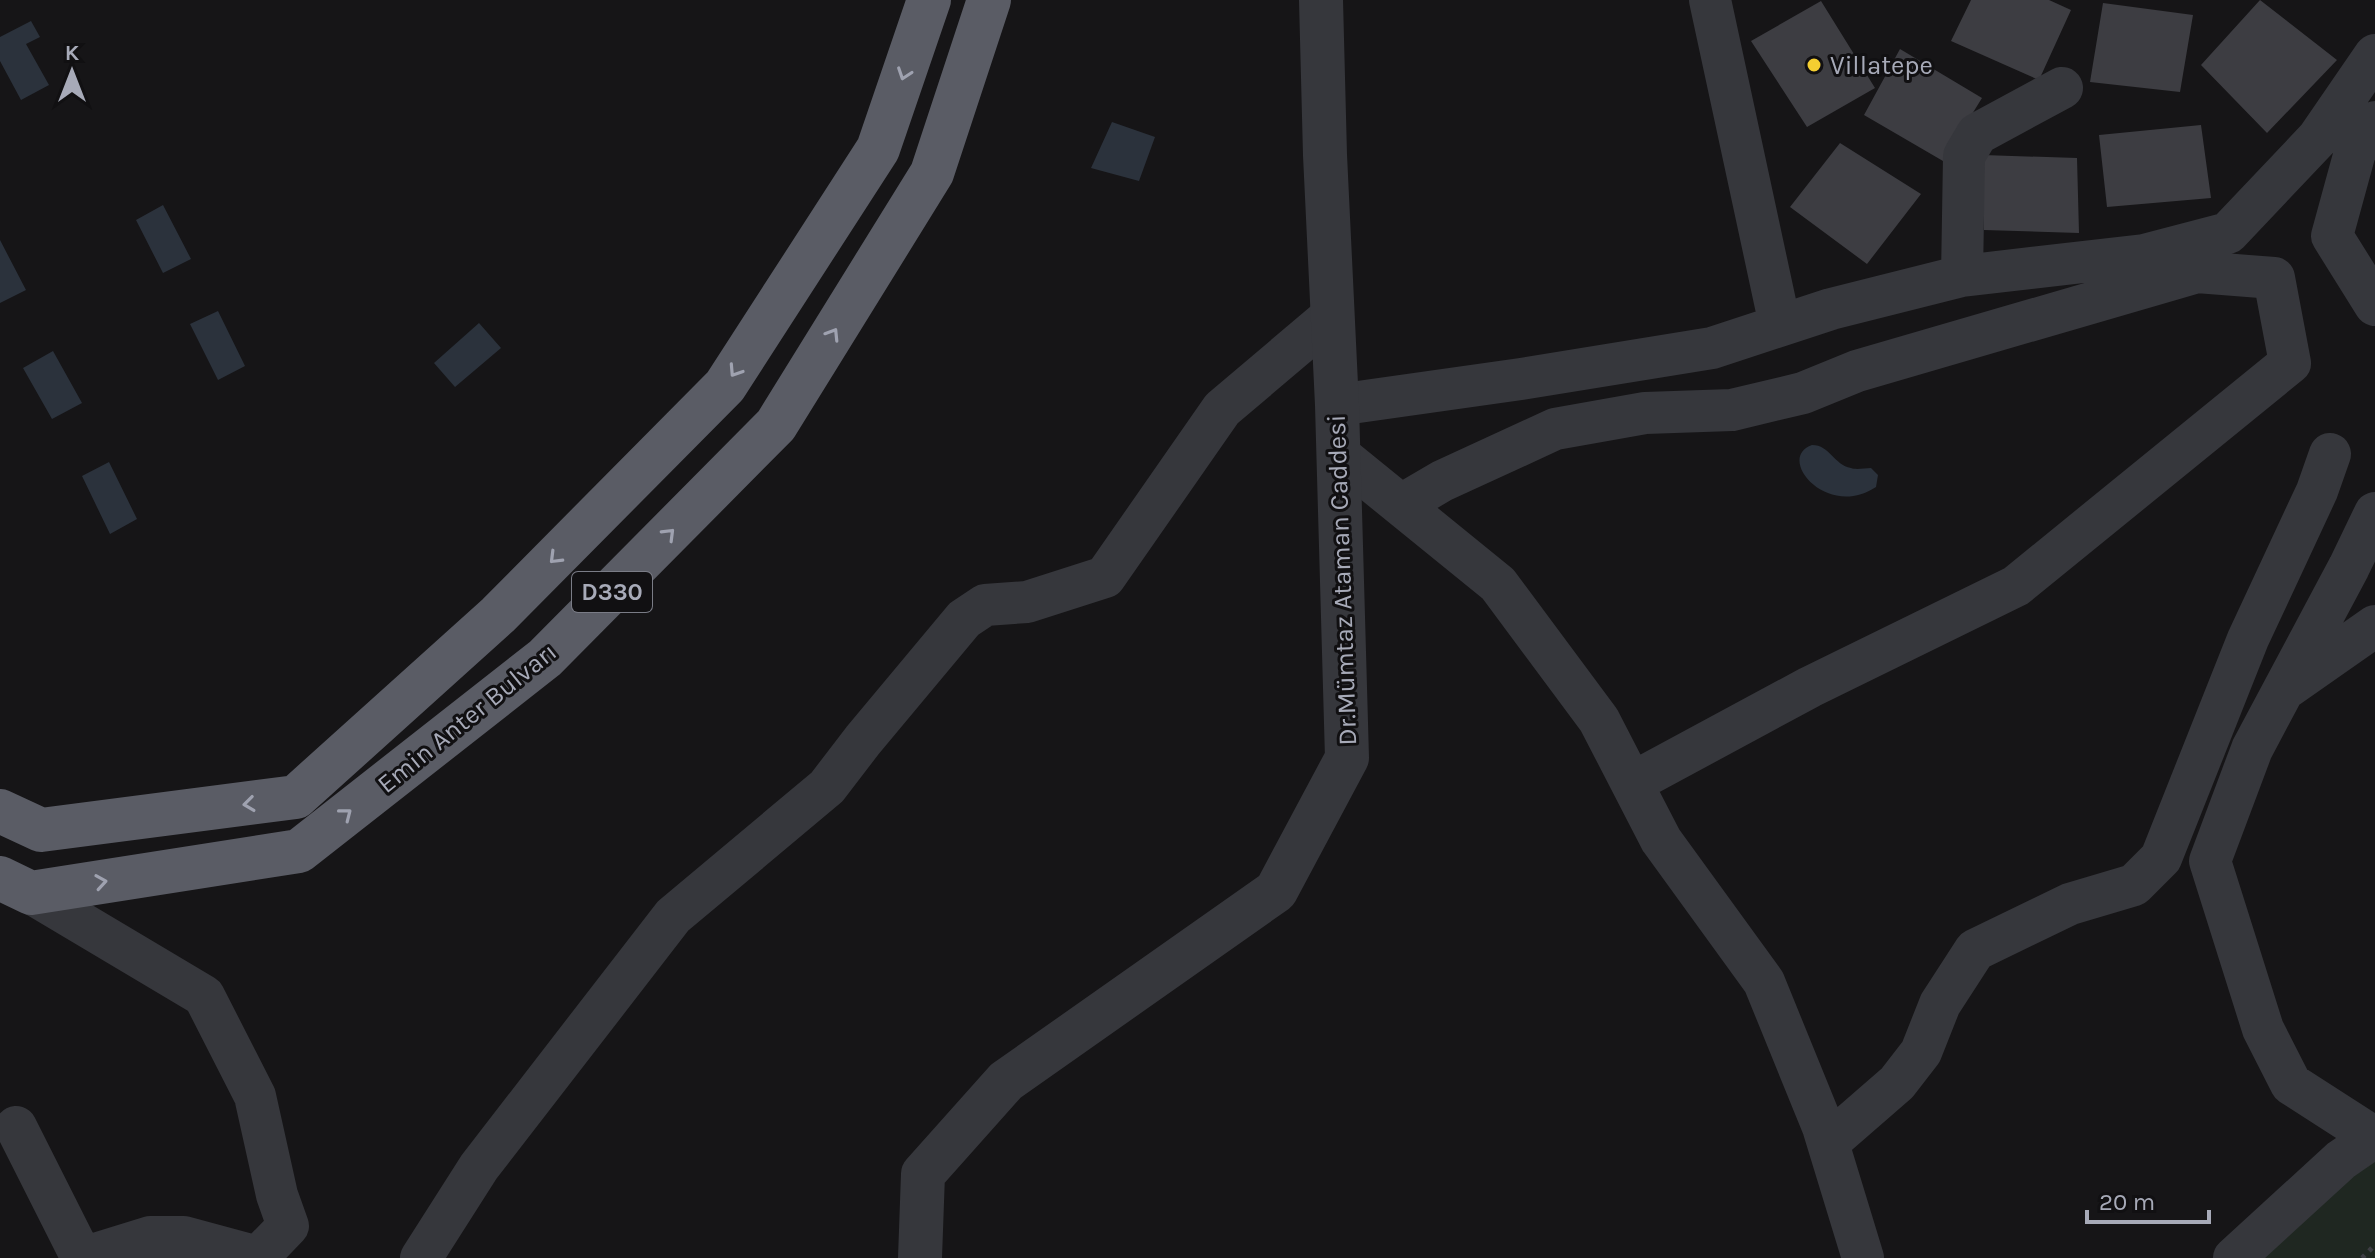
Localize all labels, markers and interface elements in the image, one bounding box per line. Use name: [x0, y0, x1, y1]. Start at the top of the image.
north arrow: [32, 32, 112, 112]
text: K: [65, 40, 80, 66]
place label: Villatepe: [1830, 50, 1933, 81]
marker: Villatepe: [1805, 56, 1823, 74]
one-way arrow: [897, 66, 913, 80]
one-way arrow: [823, 328, 838, 343]
one-way arrow: [729, 363, 744, 377]
street label: Dr.Mümtaz Ataman Caddesi: [1321, 414, 1363, 746]
one-way arrow: [659, 529, 674, 543]
one-way arrow: [549, 549, 564, 563]
road number: D330: [572, 572, 652, 612]
street label: Emin Anter Bulvarı: [371, 636, 563, 800]
one-way arrow: [242, 795, 255, 812]
one-way arrow: [337, 810, 352, 824]
one-way arrow: [95, 874, 108, 891]
scale bar: [2087, 1174, 2209, 1224]
text: 20 m: [2099, 1188, 2155, 1216]

